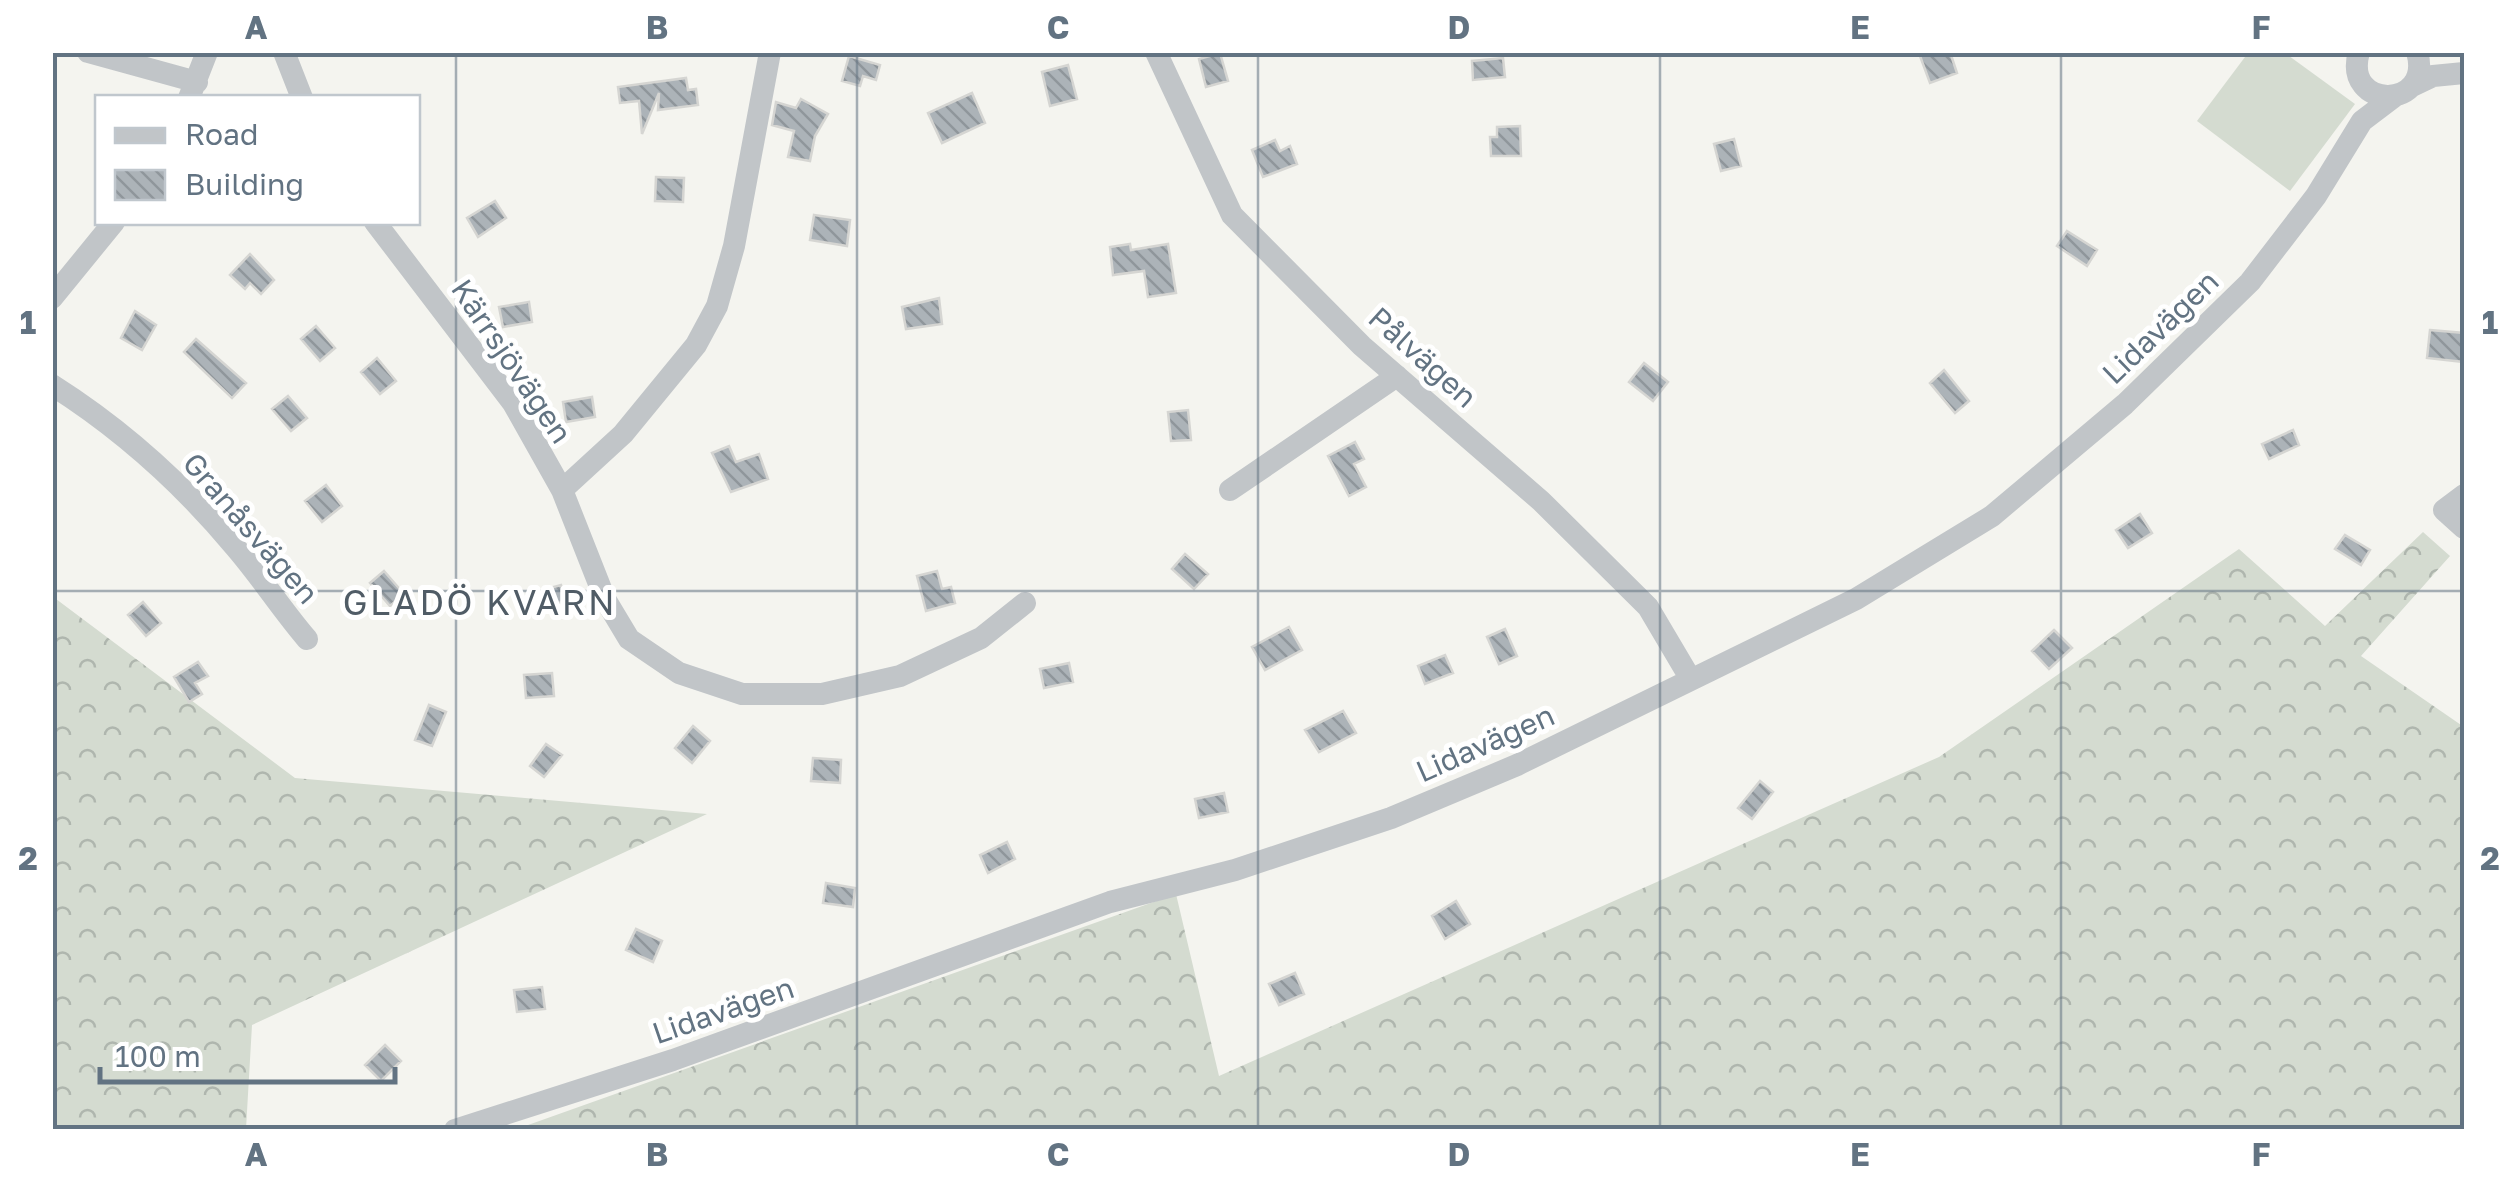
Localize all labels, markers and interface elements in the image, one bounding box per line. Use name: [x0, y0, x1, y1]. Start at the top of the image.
text: A: [245, 8, 268, 46]
text: B: [646, 8, 668, 46]
text: C: [1047, 8, 1069, 46]
text: D: [1448, 8, 1470, 46]
text: E: [1850, 8, 1870, 46]
text: F: [2251, 8, 2271, 46]
legend: [95, 95, 420, 225]
text: Road: [185, 116, 259, 152]
text: Building: [185, 166, 304, 202]
street label: Lidavägen: [2094, 263, 2226, 391]
street label: Kärrsjövägen: [444, 272, 580, 450]
street label: Pålvägen: [1362, 299, 1484, 415]
text: 1: [20, 303, 36, 341]
text: 1: [2482, 303, 2498, 341]
street label: Granåsvägen: [176, 445, 326, 611]
district label: GLADÖ KVARN: [343, 581, 617, 623]
street label: Lidavägen: [1410, 697, 1560, 789]
text: 2: [18, 839, 38, 877]
text: 2: [2480, 839, 2500, 877]
street label: Lidavägen: [647, 969, 799, 1051]
scale bar: [100, 1022, 395, 1084]
text: 100 m: [115, 1038, 201, 1074]
text: A: [245, 1135, 268, 1173]
text: B: [646, 1135, 668, 1173]
text: C: [1047, 1135, 1069, 1173]
text: D: [1448, 1135, 1470, 1173]
text: E: [1850, 1135, 1870, 1173]
text: F: [2251, 1135, 2271, 1173]

